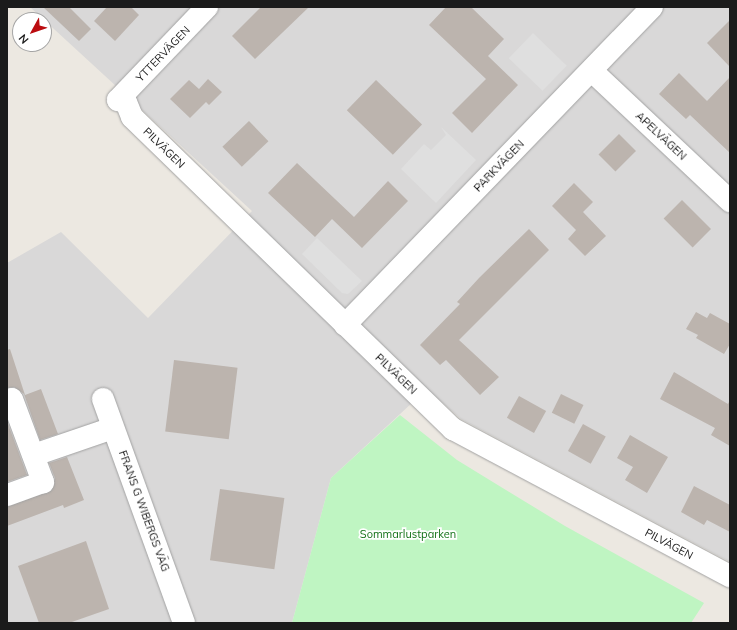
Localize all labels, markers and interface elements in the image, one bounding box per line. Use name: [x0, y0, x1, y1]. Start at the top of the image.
north arrow: [12, 12, 52, 52]
street label: YTTERVÄGEN: [133, 24, 193, 84]
text: N: [16, 31, 32, 47]
street label: APELVÄGEN: [633, 109, 689, 163]
street label: PILVÄGEN: [140, 125, 188, 171]
street label: PARKVÄGEN: [471, 137, 527, 195]
street label: PILVÄGEN: [372, 351, 420, 397]
street label: FRANS G WIBERGS VÄG: [116, 449, 172, 573]
street label: PILVÄGEN: [643, 526, 695, 562]
park label: Sommarlustparken: [360, 527, 456, 541]

